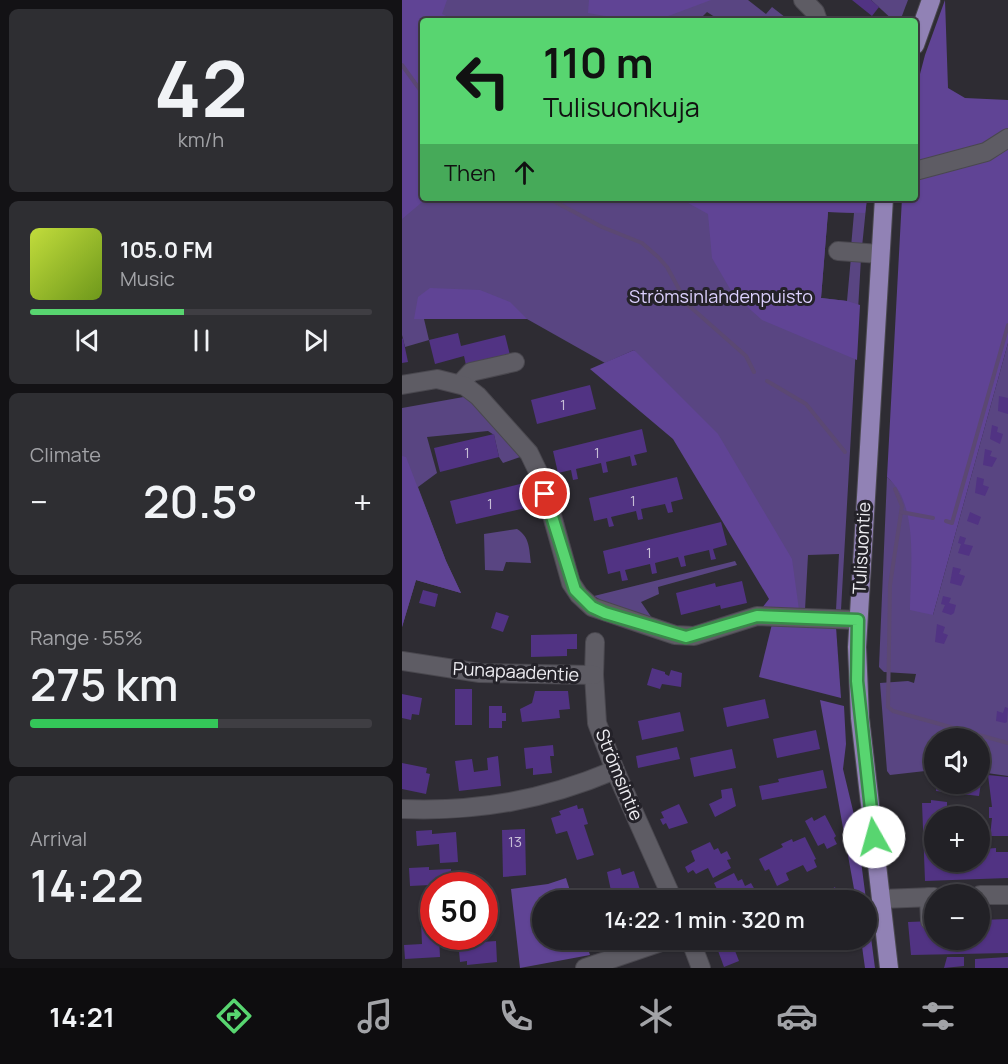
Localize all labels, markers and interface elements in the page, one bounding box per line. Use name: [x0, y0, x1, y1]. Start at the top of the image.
text: 110 m: [543, 33, 654, 91]
text: 42: [154, 34, 248, 140]
icon: left: [444, 42, 522, 120]
text: Tulisuonkuja: [543, 88, 700, 125]
text: km/h: [178, 126, 224, 153]
icon: ahead: [508, 156, 541, 189]
text: Then: [444, 158, 496, 188]
text: 105.0 FM: [120, 235, 213, 265]
text: Music: [120, 265, 175, 292]
park label: Strömsinlahdenpuisto: [629, 284, 813, 308]
icon: previous: [71, 324, 104, 357]
icon: pause: [185, 324, 218, 357]
icon: next: [299, 324, 332, 357]
house number: 1: [560, 394, 566, 415]
text: Climate: [30, 441, 101, 468]
house number: 1: [464, 442, 470, 463]
house number: 1: [594, 442, 600, 463]
pin: [519, 468, 570, 519]
text: 20.5°: [143, 470, 258, 532]
icon: arrive: [528, 477, 561, 510]
text: −: [30, 479, 48, 524]
text: +: [353, 479, 372, 524]
house number: 1: [630, 490, 636, 511]
house number: 1: [487, 493, 493, 514]
street label: Tulisuontie: [847, 501, 875, 595]
house number: 1: [646, 542, 652, 563]
text: Range · 55%: [30, 624, 143, 651]
text: 275 km: [30, 653, 178, 715]
street label: Punapaadentie: [452, 656, 580, 686]
street label: Strömsintie: [591, 725, 649, 824]
map controls: [924, 728, 990, 950]
button: sound: [924, 728, 990, 794]
position arrow: [842, 805, 906, 869]
button: +: [924, 806, 990, 872]
text: Arrival: [30, 825, 87, 852]
house number: 13: [508, 831, 522, 852]
text: 14:22: [30, 854, 144, 916]
speed limit sign: 50: [420, 872, 498, 950]
button: −: [924, 884, 990, 950]
text: 14:22 · 1 min · 320 m: [604, 905, 805, 935]
icon: directions: [213, 995, 255, 1037]
icon: music: [354, 995, 396, 1037]
icon: phone: [495, 995, 537, 1037]
icon: climate: [635, 995, 677, 1037]
icon: car: [776, 995, 818, 1037]
icon: filters: [917, 995, 959, 1037]
text: 14:21: [49, 998, 115, 1035]

